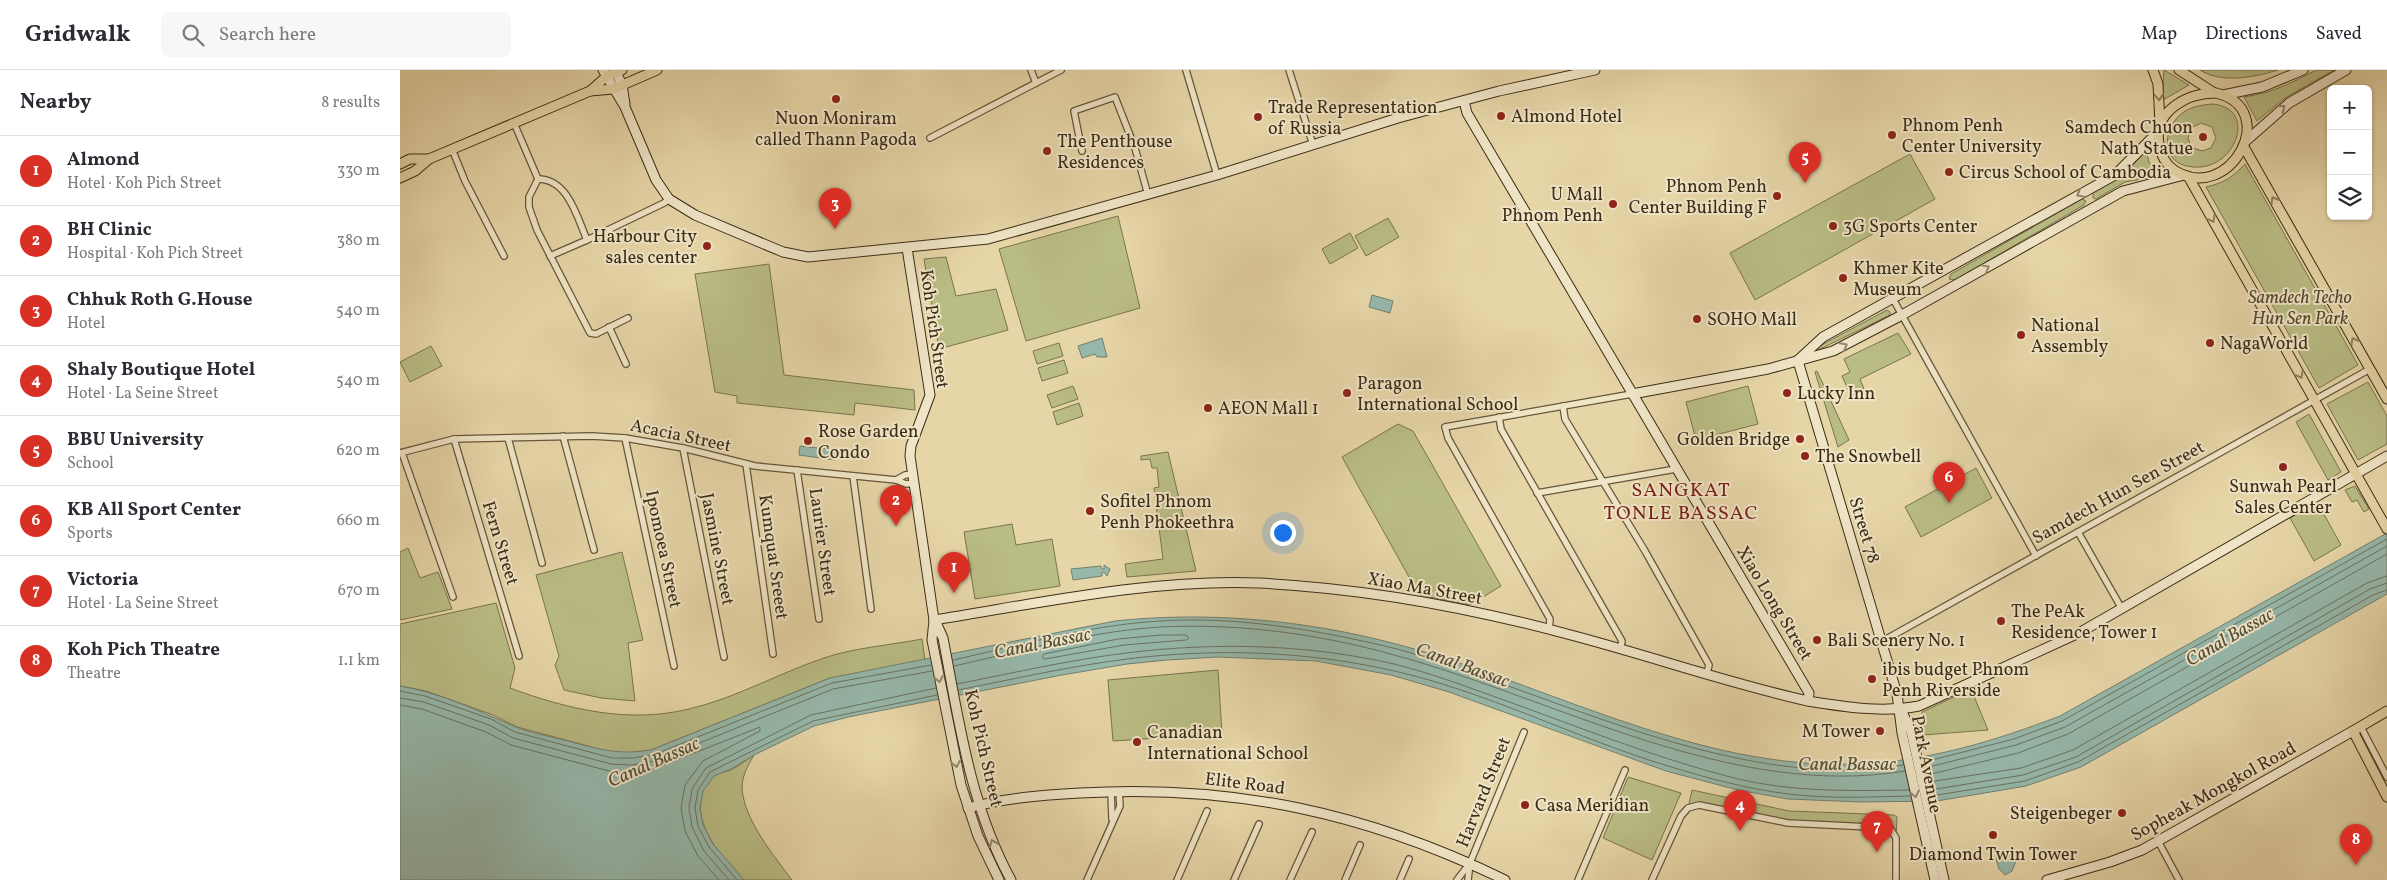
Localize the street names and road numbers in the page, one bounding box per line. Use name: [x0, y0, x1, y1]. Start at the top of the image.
street label: Koh Pich Street: [913, 268, 954, 390]
street label: Acacia Street: [628, 414, 733, 459]
street label: Samdech Hun Sen Street: [2028, 435, 2209, 551]
street label: Laurier Street: [802, 486, 841, 598]
street label: Ipomoea Street: [638, 488, 687, 611]
street label: Jasmine Street: [693, 491, 740, 608]
street label: Kumquat Sreeet: [751, 493, 794, 621]
street label: Street 78: [1842, 494, 1885, 567]
street label: Fern Street: [475, 498, 524, 589]
street label: Xiao Long Street: [1730, 542, 1818, 666]
street label: Xiao Ma Street: [1365, 567, 1484, 612]
street label: Koh Pich Street: [957, 687, 1008, 810]
street label: Park Avenue: [1904, 713, 1947, 815]
street label: Harvard Street: [1451, 734, 1518, 851]
street label: Sopheak Mongkol Road: [2126, 736, 2301, 848]
street label: Elite Road: [1203, 767, 1286, 802]

